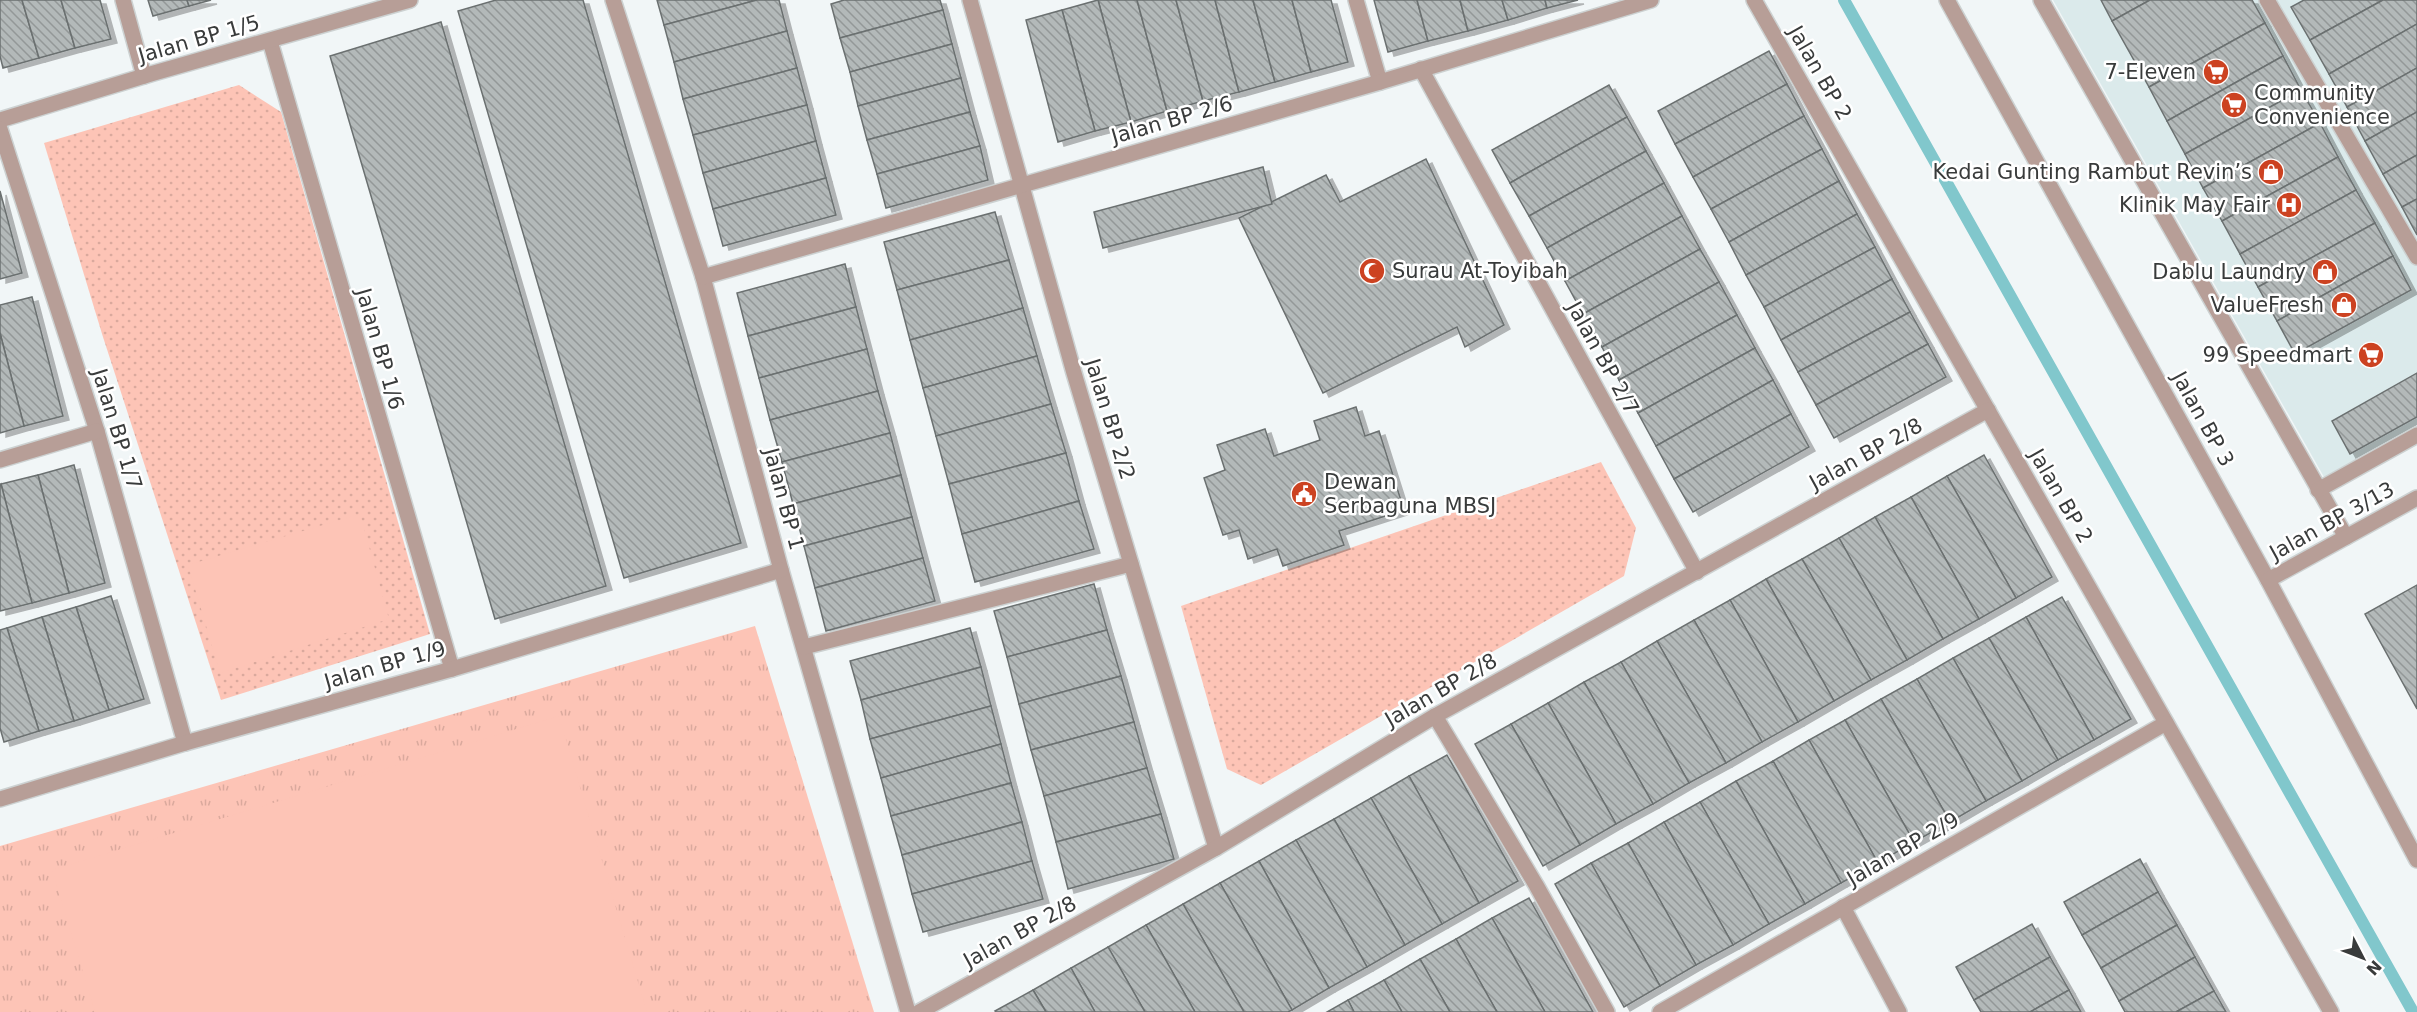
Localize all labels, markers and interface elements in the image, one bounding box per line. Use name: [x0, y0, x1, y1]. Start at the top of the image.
street label: Jalan BP 1/5: [134, 10, 263, 68]
street label: Jalan BP 2: [1782, 20, 1857, 124]
supermarket icon: 7-Eleven: [2201, 57, 2231, 87]
place label: 7-Eleven: [2104, 60, 2196, 84]
place label: Community Convenience: [2254, 81, 2390, 129]
supermarket icon: Community Convenience: [2219, 90, 2249, 120]
street label: Jalan BP 2/6: [1107, 91, 1236, 149]
shop icon: Kedai Gunting Rambut Revin’s: [2256, 157, 2286, 187]
place label: Kedai Gunting Rambut Revin’s: [1933, 160, 2252, 184]
hospital icon: Klinik May Fair: [2274, 190, 2304, 220]
place label: Klinik May Fair: [2119, 193, 2270, 217]
mosque icon: Surau At-Toyibah: [1357, 256, 1387, 286]
shop icon: Dablu Laundry: [2310, 257, 2340, 287]
place label: Surau At-Toyibah: [1392, 259, 1568, 283]
place label: Dablu Laundry: [2152, 260, 2306, 284]
street label: Jalan BP 1/6: [351, 284, 409, 413]
shop icon: ValueFresh: [2329, 290, 2359, 320]
place label: ValueFresh: [2210, 293, 2324, 317]
street label: Jalan BP 2/7: [1561, 296, 1644, 419]
supermarket icon: 99 Speedmart: [2356, 340, 2386, 370]
place label: 99 Speedmart: [2203, 343, 2352, 367]
street label: Jalan BP 2/2: [1080, 354, 1140, 482]
street label: Jalan BP 1/7: [87, 364, 147, 492]
street label: Jalan BP 3: [2166, 366, 2239, 471]
street label: Jalan BP 2/8: [1804, 413, 1927, 496]
street label: Jalan BP 1: [758, 443, 809, 553]
street label: Jalan BP 2: [2023, 443, 2098, 547]
place label: Dewan Serbaguna MBSJ: [1324, 470, 1496, 518]
street label: Jalan BP 3/13: [2264, 477, 2398, 566]
public building icon: Dewan Serbaguna MBSJ: [1289, 479, 1319, 509]
street label: Jalan BP 1/9: [320, 636, 449, 694]
street label: Jalan BP 2/8: [1379, 648, 1501, 733]
street label: Jalan BP 2/9: [1841, 807, 1963, 892]
street label: Jalan BP 2/8: [958, 891, 1081, 974]
north arrow: [2333, 928, 2393, 988]
text: N: [2362, 956, 2385, 979]

